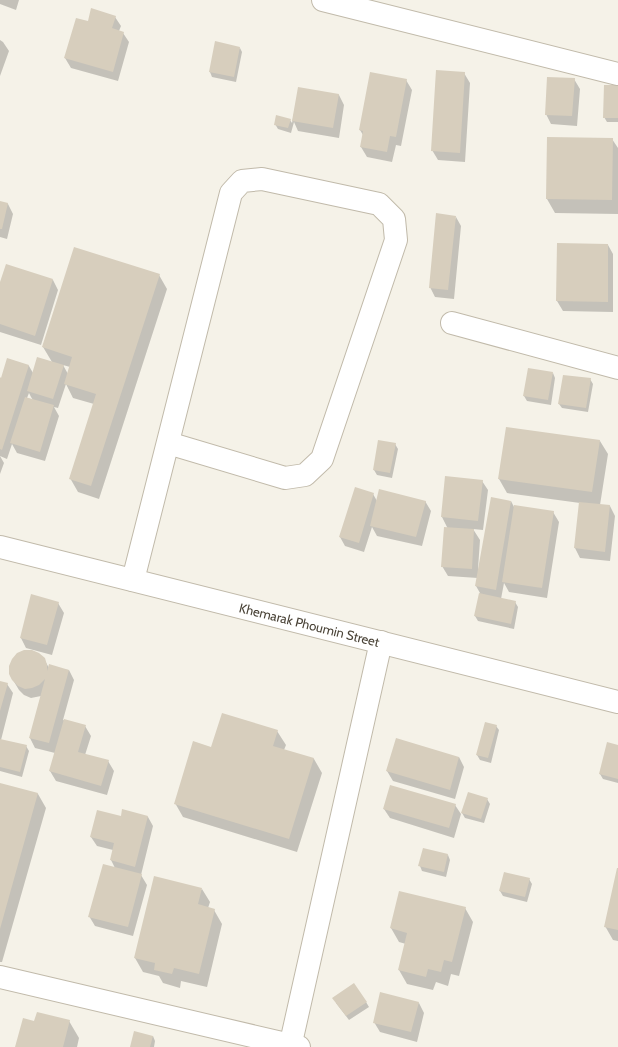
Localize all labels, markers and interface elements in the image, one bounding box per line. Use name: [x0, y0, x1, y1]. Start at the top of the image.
street label: Khemarak Phoumin Street: [238, 599, 382, 650]

